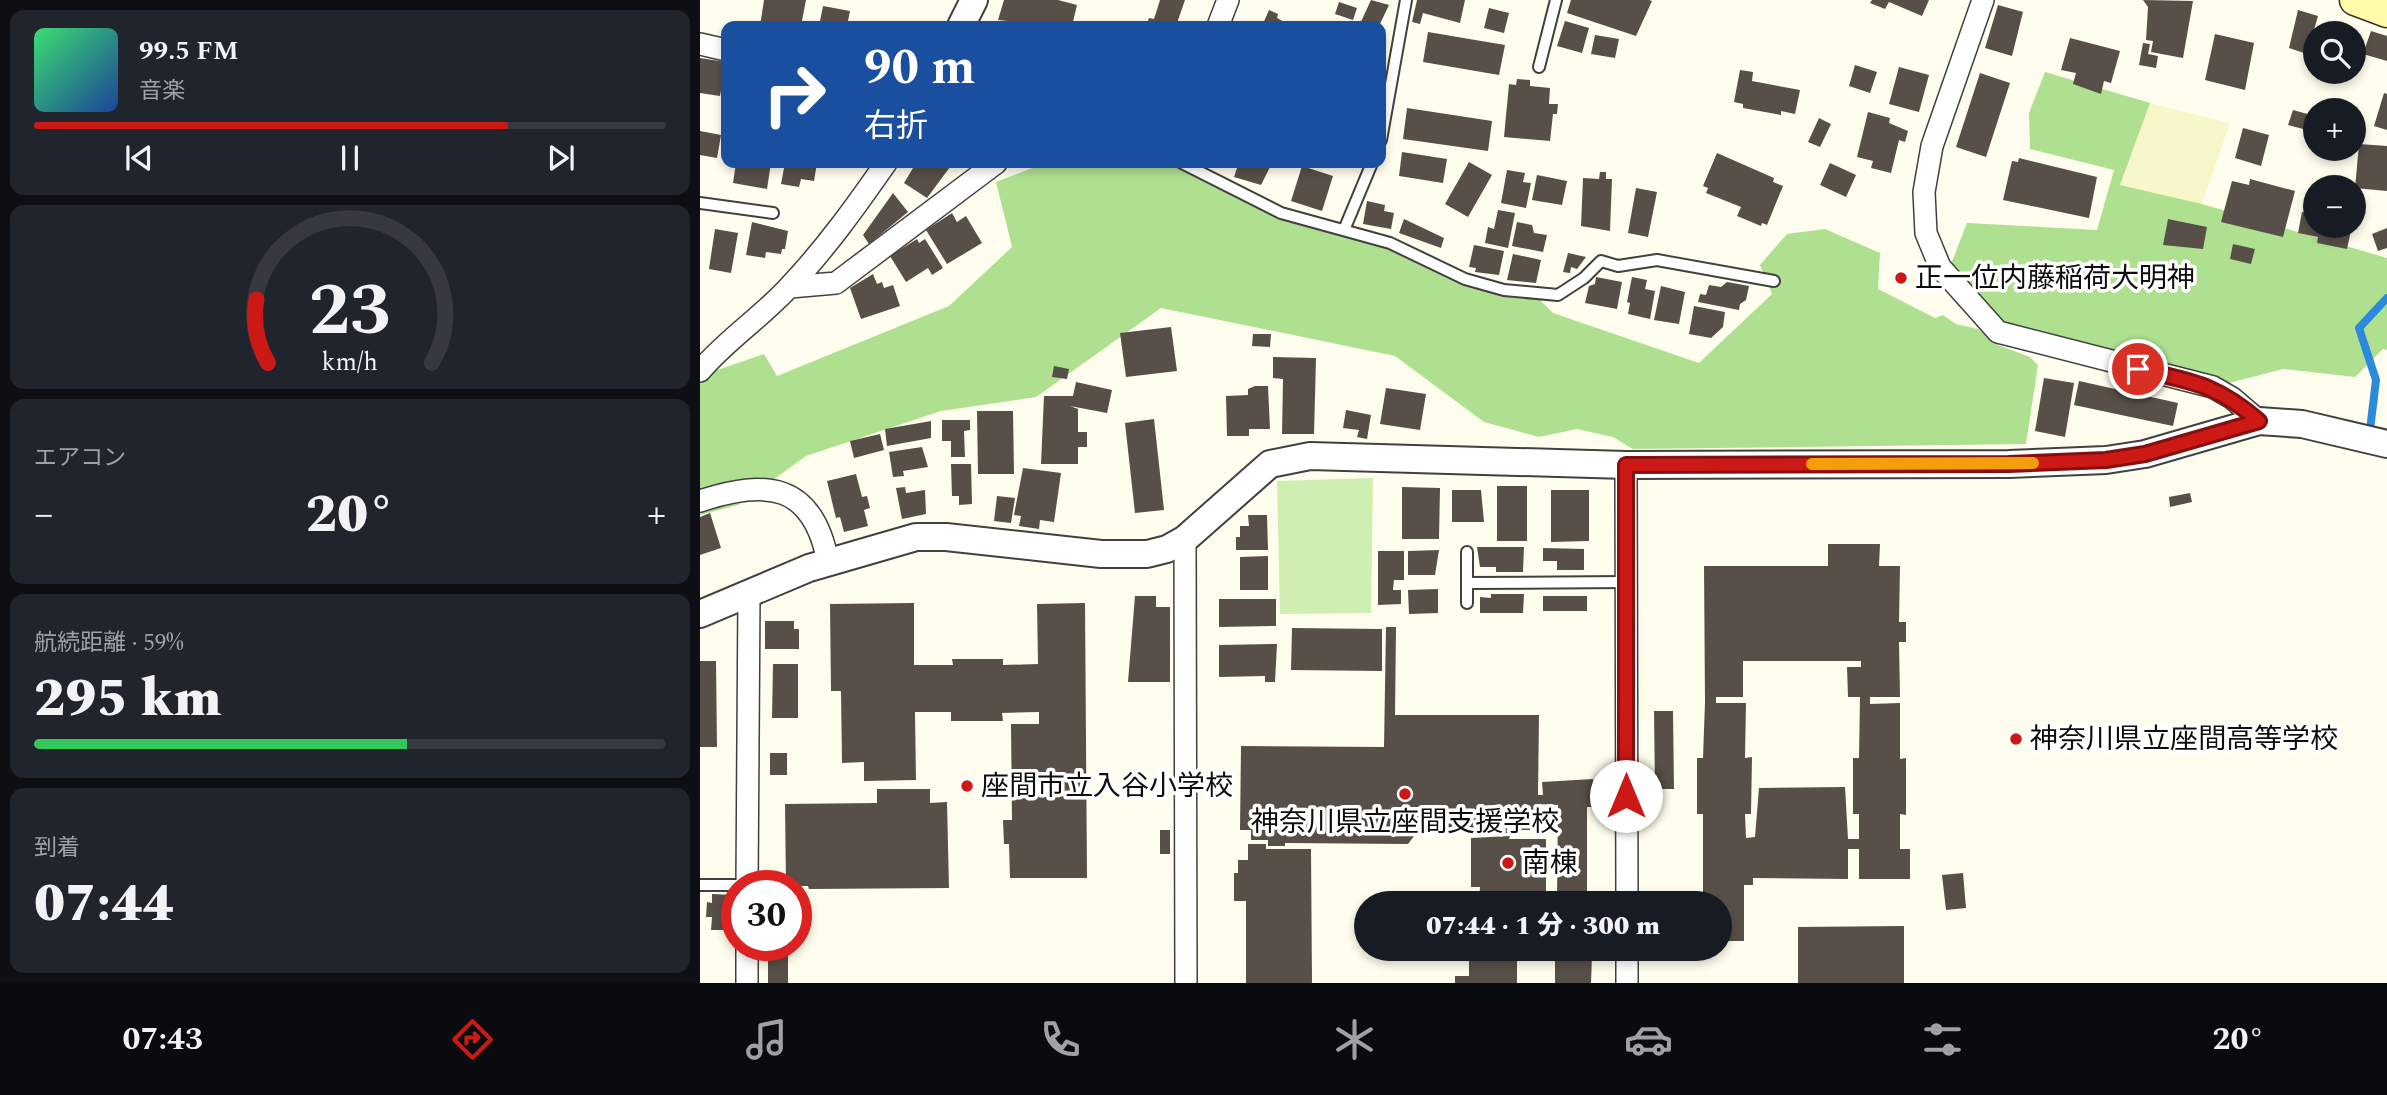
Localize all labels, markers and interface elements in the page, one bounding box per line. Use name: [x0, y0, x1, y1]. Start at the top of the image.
map controls: [2303, 21, 2366, 238]
button: search: [2303, 21, 2366, 84]
text: 99.5 FM: [139, 31, 239, 71]
text: 90 m: [864, 31, 975, 106]
icon: right: [749, 49, 840, 140]
text: 音楽: [139, 74, 185, 109]
button: +: [2303, 98, 2366, 161]
text: 右折: [864, 102, 928, 151]
icon: previous: [120, 139, 158, 177]
icon: pause: [331, 139, 369, 177]
icon: next: [542, 139, 580, 177]
button: −: [2303, 175, 2366, 238]
text: 23: [309, 256, 391, 367]
place label: 正一位内藤稲荷大明神: [1915, 257, 2195, 300]
marker: 正一位内藤稲荷大明神: [1893, 270, 1909, 286]
pin: [2108, 339, 2168, 399]
text: km/h: [322, 344, 378, 382]
icon: arrive: [2119, 350, 2157, 388]
text: エアコン: [34, 441, 126, 476]
text: 20°: [306, 476, 394, 555]
text: −: [34, 486, 53, 544]
text: +: [647, 486, 666, 544]
text: 航続距離 · 59%: [34, 626, 184, 661]
text: 295 km: [34, 660, 222, 739]
place label: 神奈川県立座間高等学校: [2030, 718, 2338, 761]
marker: 神奈川県立座間高等学校: [2008, 731, 2024, 747]
position arrow: [1589, 759, 1663, 833]
place label: 座間市立入谷小学校: [981, 765, 1233, 808]
marker: 座間市立入谷小学校: [959, 778, 975, 794]
marker: 神奈川県立座間支援学校: [1397, 786, 1413, 802]
place label: 神奈川県立座間支援学校: [1251, 801, 1559, 844]
text: 到着: [34, 831, 80, 866]
place label: 南棟: [1522, 842, 1578, 885]
marker: 南棟: [1500, 855, 1516, 871]
text: 07:44: [34, 865, 173, 944]
speed limit sign: 30: [721, 870, 812, 961]
text: 07:44 · 1 分 · 300 m: [1426, 906, 1660, 946]
text: 07:43: [123, 1015, 203, 1064]
icon: directions: [448, 1015, 497, 1064]
icon: music: [742, 1015, 791, 1064]
icon: phone: [1036, 1015, 1085, 1064]
icon: climate: [1330, 1015, 1379, 1064]
icon: car: [1624, 1015, 1673, 1064]
icon: filters: [1918, 1015, 1967, 1064]
text: 20°: [2212, 1015, 2264, 1064]

